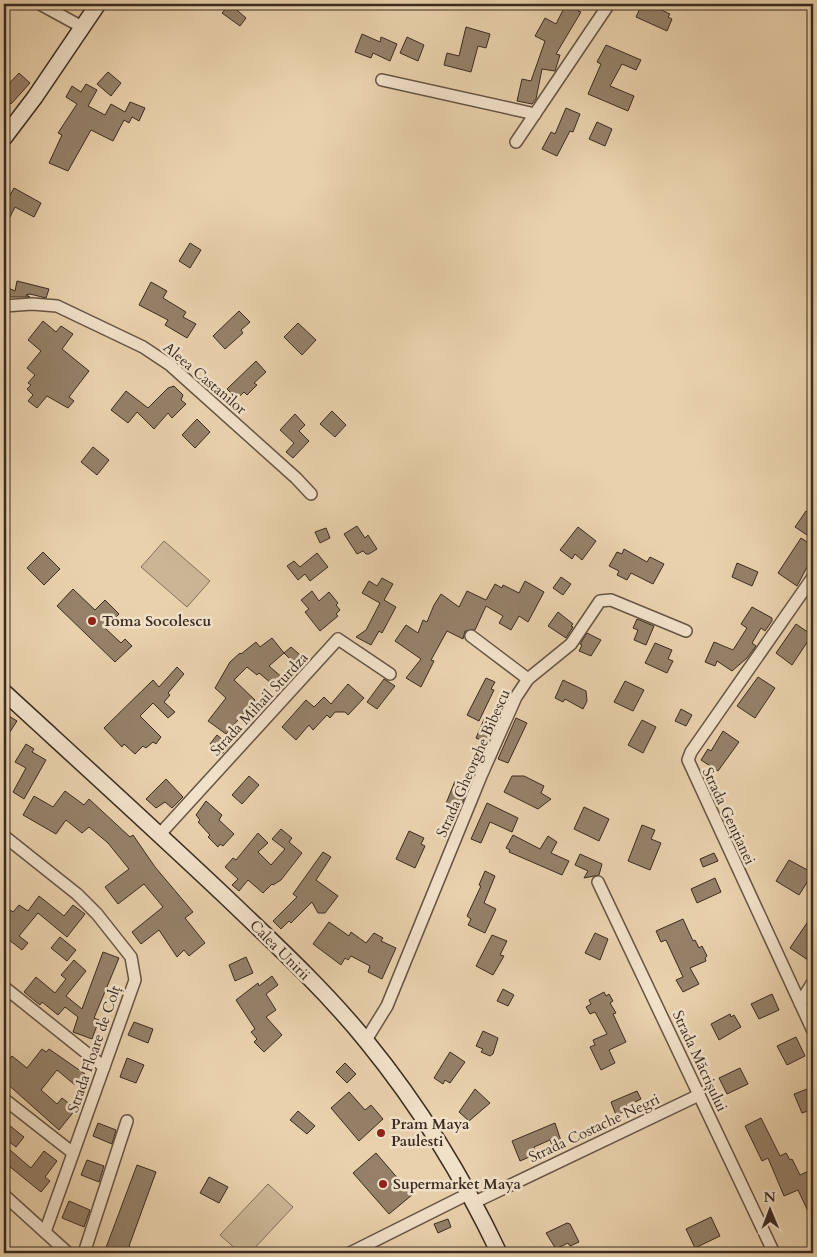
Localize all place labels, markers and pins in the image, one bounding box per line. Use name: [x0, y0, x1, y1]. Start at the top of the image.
place label: Toma Socolescu: [102, 611, 211, 631]
marker: Toma Socolescu: [86, 615, 98, 627]
place label: Pram Maya Paulesti: [391, 1114, 470, 1151]
marker: Pram Maya Paulesti: [375, 1127, 387, 1139]
place label: Supermarket Maya: [393, 1174, 521, 1194]
marker: Supermarket Maya: [377, 1178, 389, 1190]

